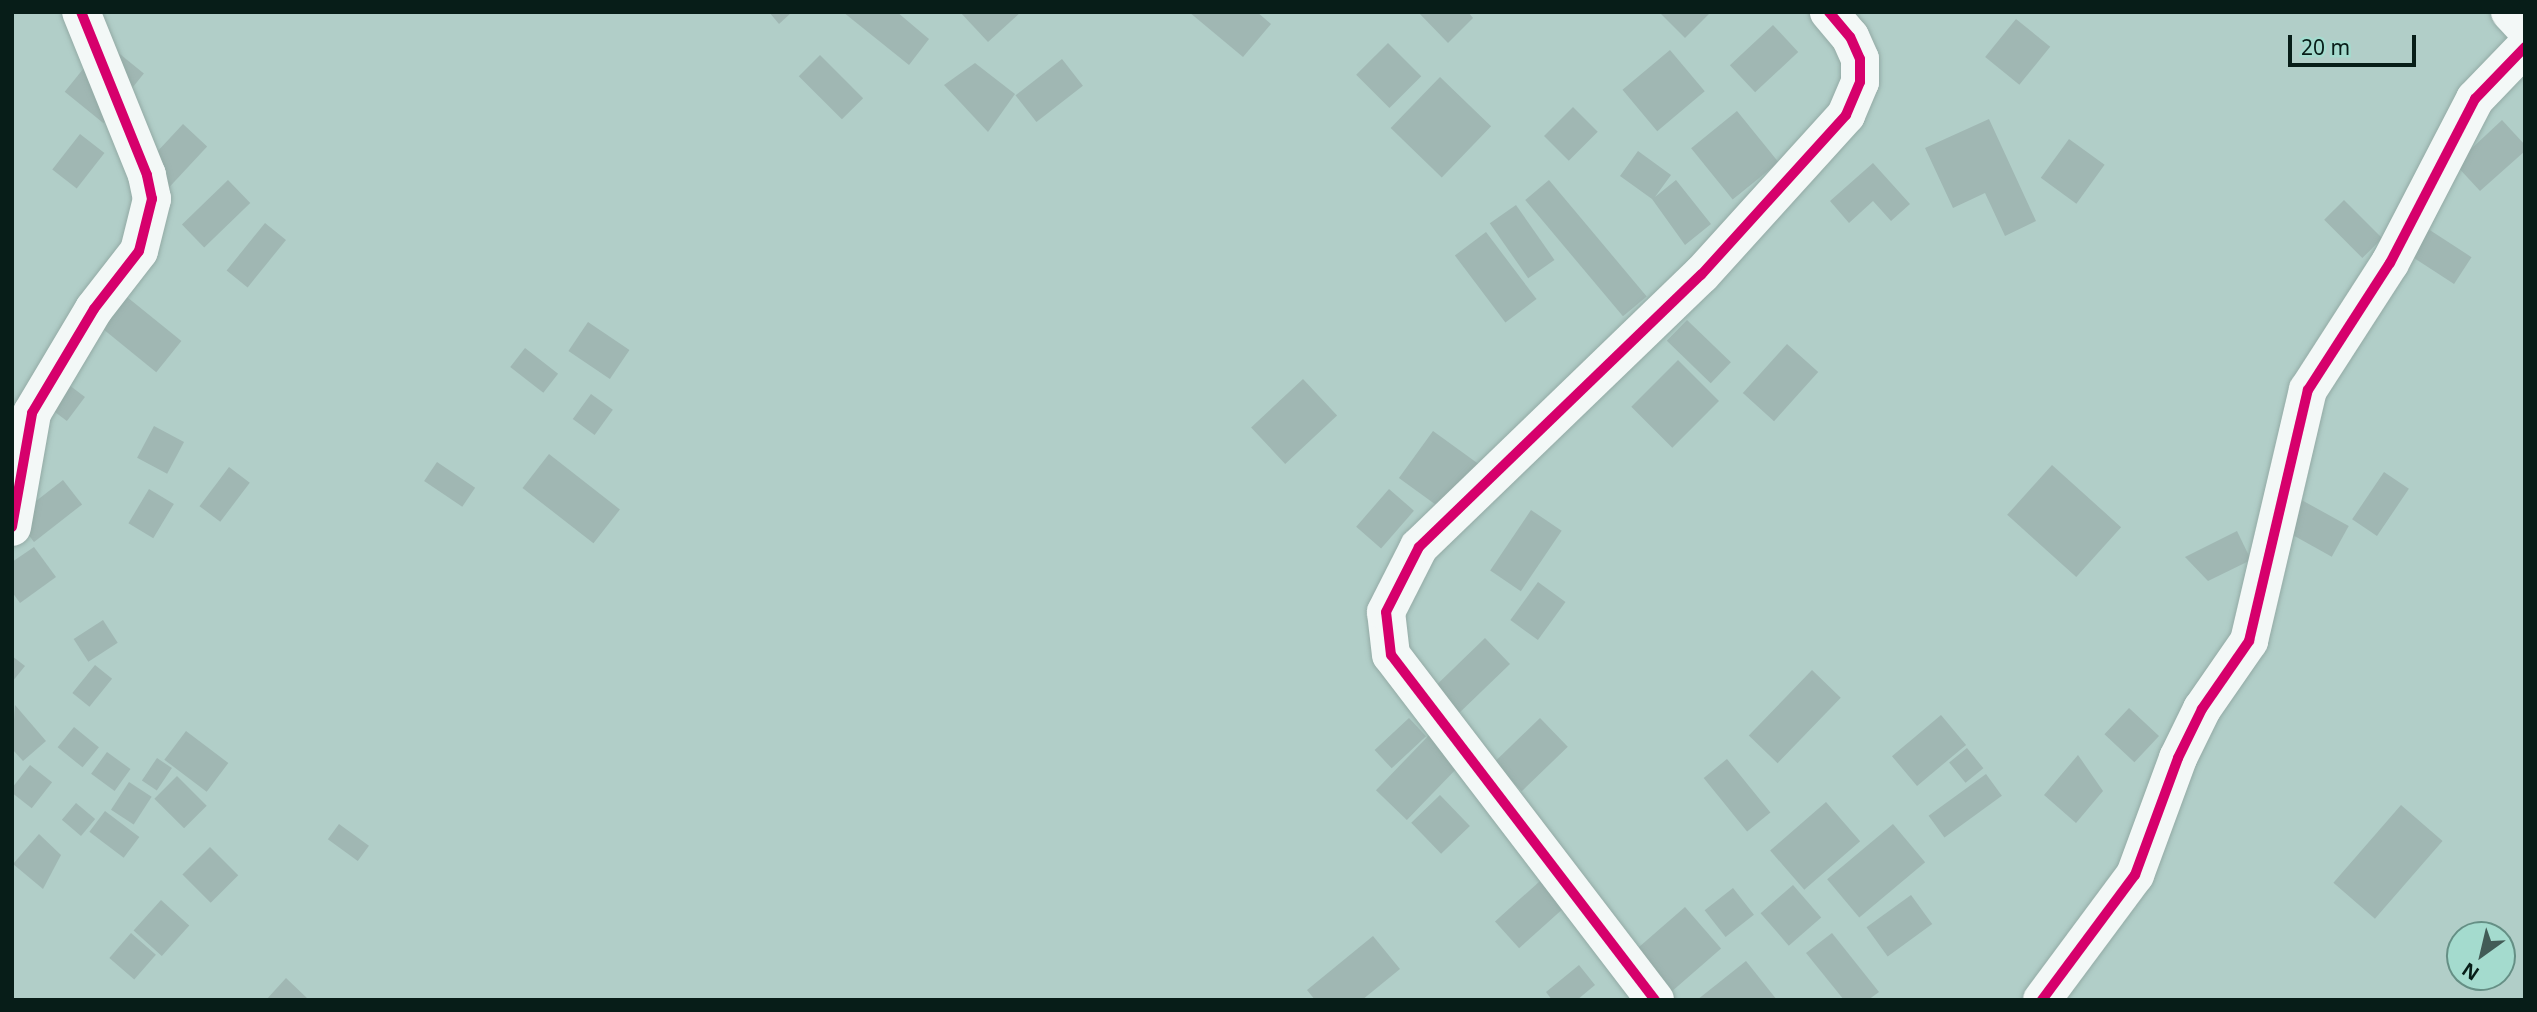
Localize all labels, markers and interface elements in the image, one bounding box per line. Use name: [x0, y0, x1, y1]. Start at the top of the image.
scale bar: [2292, 21, 2420, 65]
text: 20 m: [2301, 33, 2350, 61]
north arrow: [2446, 921, 2516, 991]
text: N: [2457, 957, 2484, 987]

